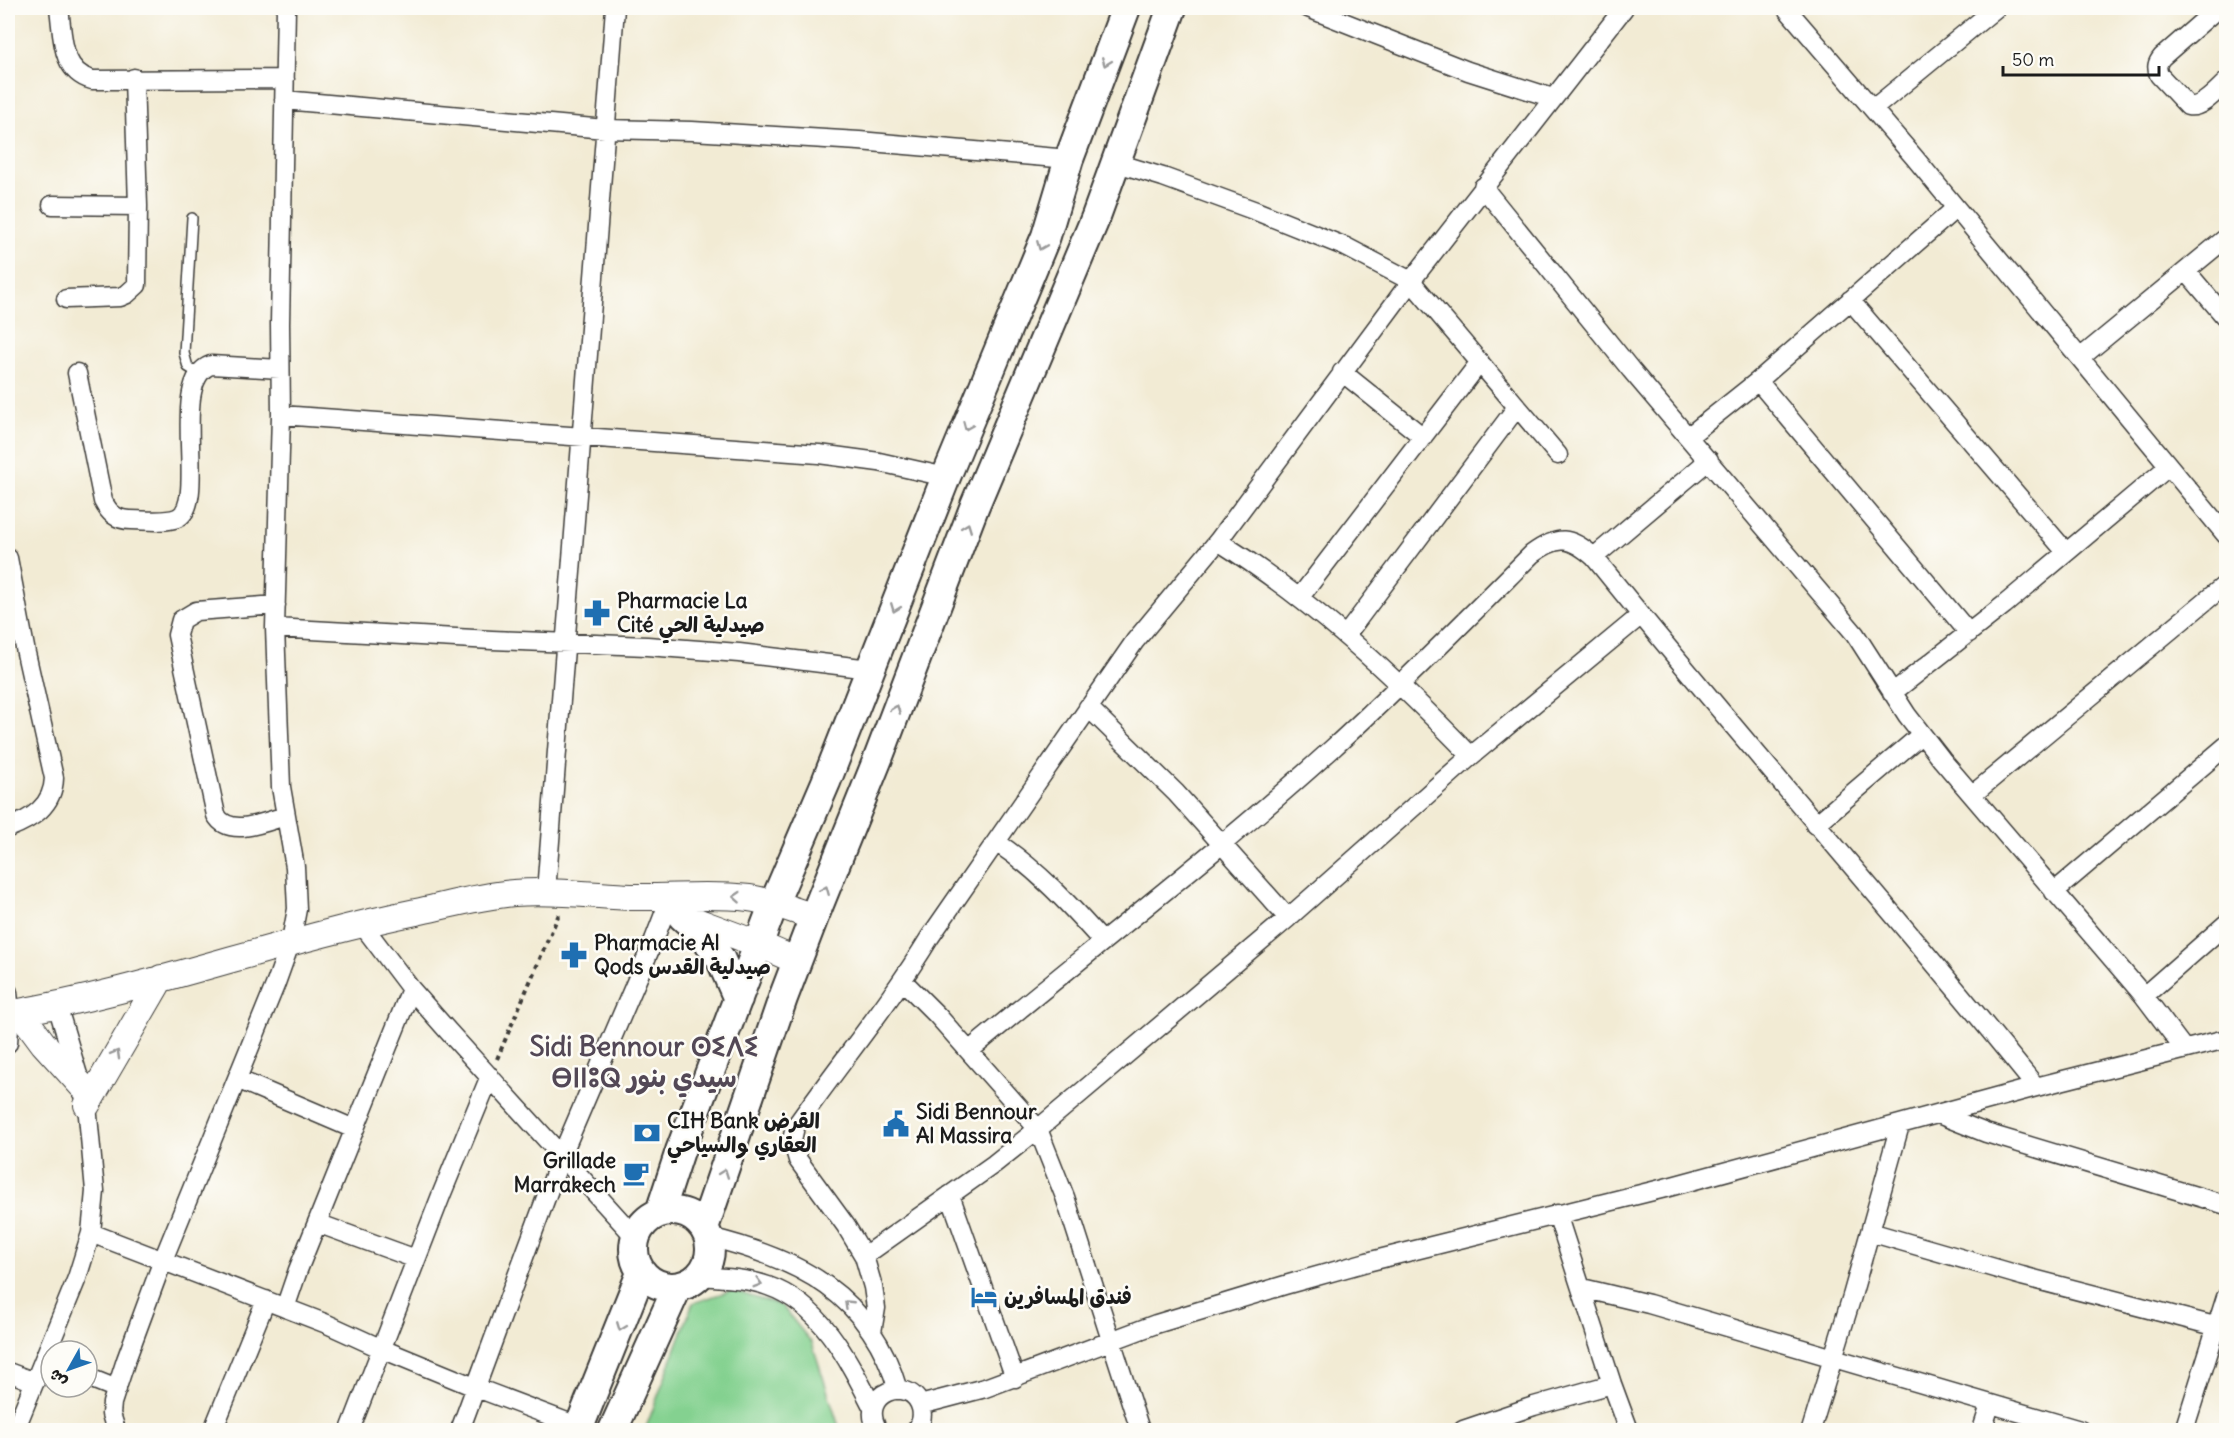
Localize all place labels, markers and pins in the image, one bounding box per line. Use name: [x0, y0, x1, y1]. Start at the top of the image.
place label: Pharmacie La Cité صيدلية الحي: [617, 587, 765, 644]
pharmacy icon: Pharmacie La Cité صيدلية الحي: [582, 598, 612, 628]
place label: Pharmacie Al Qods صيدلية القدس: [594, 929, 771, 980]
pharmacy icon: Pharmacie Al Qods صيدلية القدس: [559, 940, 589, 970]
place label: Sidi Bennour Al Massira: [916, 1098, 1037, 1149]
place label: CIH Bank القرض العقاري والسياحي: [667, 1107, 820, 1164]
public building icon: Sidi Bennour Al Massira: [881, 1109, 911, 1139]
bank icon: CIH Bank القرض العقاري والسياحي: [632, 1118, 662, 1148]
place label: Grillade Marrakech: [514, 1147, 616, 1198]
cafe icon: Grillade Marrakech: [621, 1158, 651, 1188]
hotel icon: فندق المسافرين: [969, 1282, 999, 1312]
place label: فندق المسافرين: [1004, 1283, 1132, 1310]

